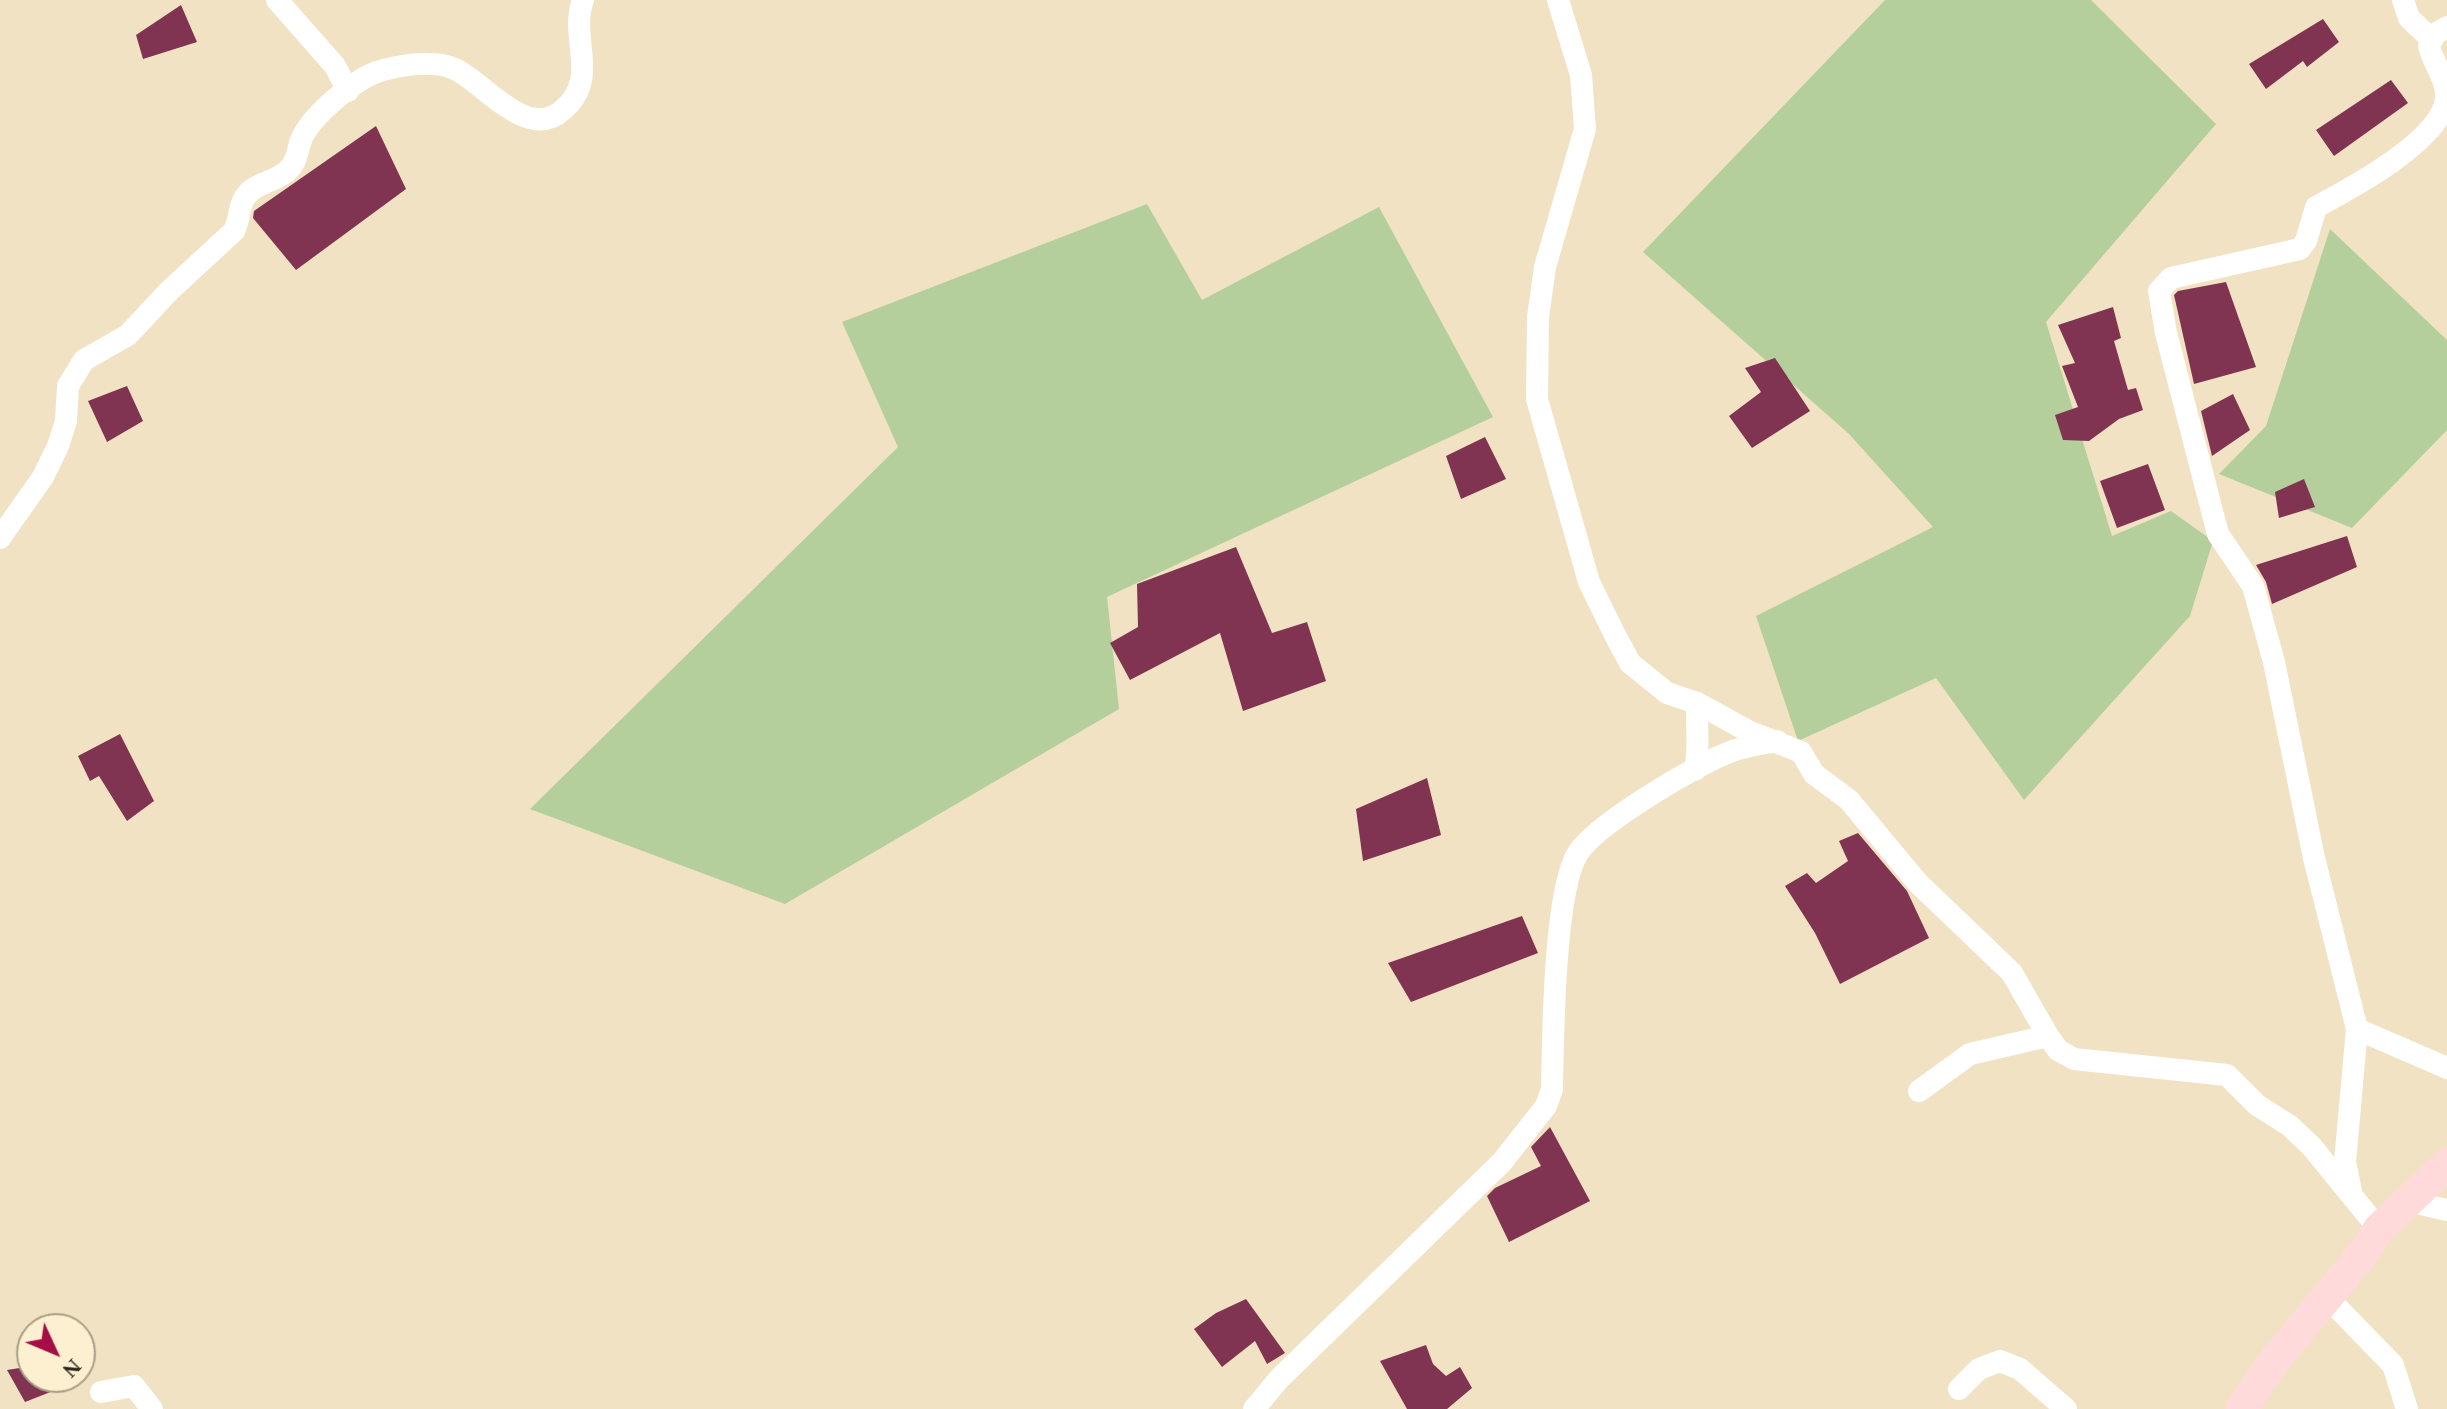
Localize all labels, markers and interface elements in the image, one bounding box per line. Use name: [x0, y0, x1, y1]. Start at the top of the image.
north arrow: [16, 1313, 96, 1393]
text: N: [58, 1354, 87, 1383]

